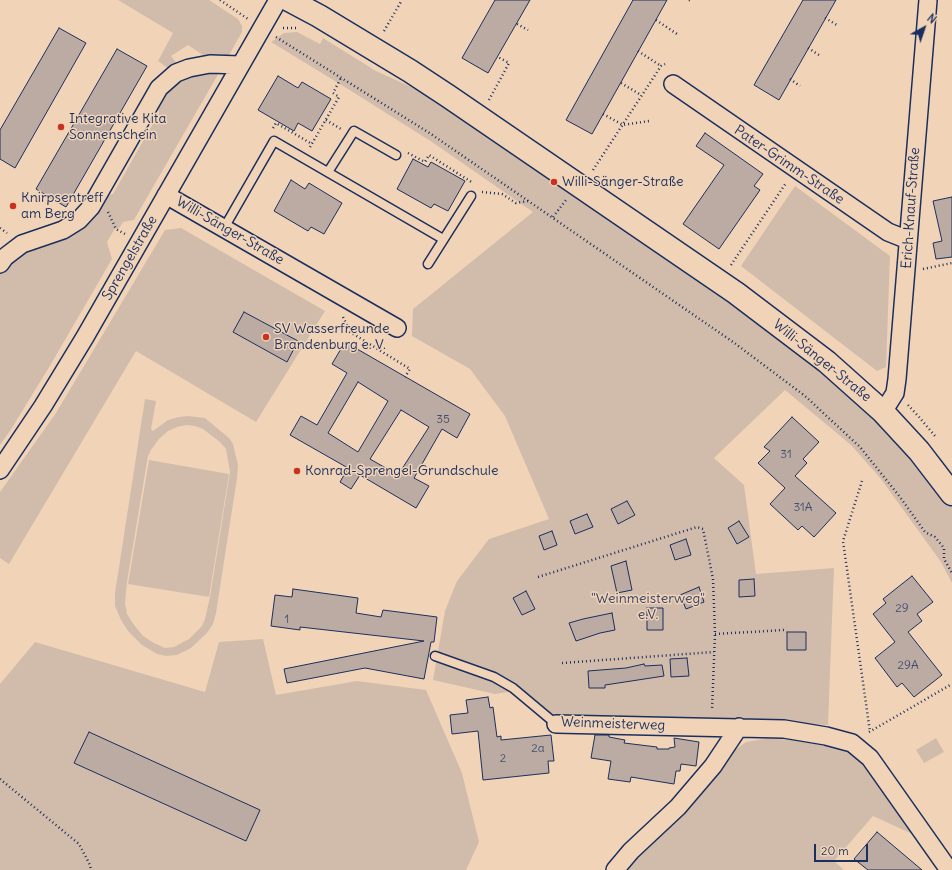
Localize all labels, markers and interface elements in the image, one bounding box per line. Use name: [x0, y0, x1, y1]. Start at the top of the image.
north arrow: [904, 8, 944, 48]
text: N: [924, 11, 939, 27]
place label: Integrative Kita Sonnenschein: [69, 111, 166, 144]
marker: Integrative Kita Sonnenschein: [56, 122, 66, 132]
street label: Pater-Grimm-Straße: [731, 122, 847, 208]
street label: Erich-Knauf-Straße: [898, 147, 924, 269]
place label: Willi-Sänger-Straße: [562, 174, 684, 190]
marker: Willi-Sänger-Straße: [549, 177, 559, 187]
place label: Knirpsentreff am Berg: [21, 190, 103, 222]
street label: Willi-Sänger-Straße: [173, 193, 287, 269]
marker: Knirpsentreff am Berg: [8, 201, 18, 211]
street label: Sprengelstraße: [99, 213, 161, 303]
street label: Willi-Sänger-Straße: [769, 316, 875, 406]
place label: SV Wasserfreunde Brandenburg e. V.: [274, 321, 390, 354]
marker: SV Wasserfreunde Brandenburg e. V.: [261, 332, 271, 342]
house number: 35: [436, 413, 450, 427]
house number: 31: [780, 448, 792, 462]
place label: Konrad-Sprengel-Grundschule: [305, 463, 499, 479]
marker: Konrad-Sprengel-Grundschule: [292, 466, 302, 476]
house number: 31A: [793, 501, 813, 515]
park label: "Weinmeisterweg" e.V.: [591, 591, 705, 624]
house number: 29: [895, 602, 909, 616]
house number: 1: [285, 613, 289, 627]
house number: 29A: [897, 659, 919, 673]
street label: Weinmeisterweg: [560, 714, 666, 734]
house number: 2a: [531, 742, 545, 756]
house number: 2: [500, 752, 506, 766]
scale bar: [816, 836, 870, 862]
text: 20 m: [821, 843, 849, 858]

